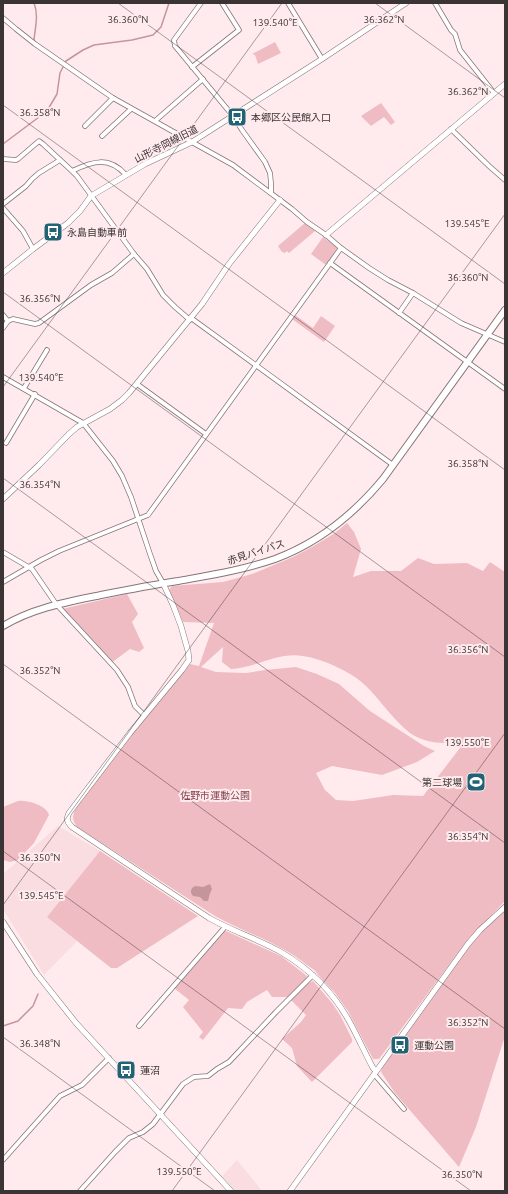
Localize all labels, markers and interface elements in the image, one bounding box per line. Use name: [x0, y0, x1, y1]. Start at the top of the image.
text: 36.360°N: [107, 14, 149, 25]
text: 36.362°N: [363, 14, 405, 25]
text: 139.540°E: [252, 17, 298, 28]
text: 36.362°N: [447, 86, 489, 97]
bus stop icon: 本郷区公民館入口: [226, 106, 248, 128]
text: 36.358°N: [19, 107, 61, 118]
place label: 本郷区公民館入口: [251, 112, 331, 123]
street label: 山形寺岡線旧道: [132, 123, 200, 165]
text: 139.545°E: [444, 218, 490, 229]
bus stop icon: 永島自動車前: [42, 221, 64, 243]
place label: 永島自動車前: [67, 227, 127, 238]
text: 36.360°N: [447, 272, 489, 283]
text: 36.356°N: [19, 293, 61, 304]
text: 139.540°E: [18, 372, 64, 383]
text: 36.358°N: [447, 458, 489, 469]
text: 36.354°N: [19, 479, 61, 490]
street label: 赤見バイパス: [226, 538, 286, 566]
text: 36.356°N: [447, 644, 489, 655]
text: 36.352°N: [19, 665, 61, 676]
text: 139.550°E: [444, 737, 490, 748]
sports icon: 第二球場: [465, 771, 487, 793]
place label: 第二球場: [422, 777, 462, 788]
park label: 佐野市運動公園: [180, 790, 250, 801]
text: 36.354°N: [447, 831, 489, 842]
text: 36.350°N: [19, 852, 61, 863]
text: 139.545°E: [18, 890, 64, 901]
text: 36.352°N: [447, 1017, 489, 1028]
bus stop icon: 運動公園: [389, 1034, 411, 1056]
text: 36.348°N: [19, 1038, 61, 1049]
place label: 運動公園: [414, 1040, 454, 1051]
bus stop icon: 蓮沼: [115, 1059, 137, 1081]
place label: 蓮沼: [140, 1065, 160, 1076]
text: 139.550°E: [156, 1166, 202, 1177]
text: 36.350°N: [441, 1169, 483, 1180]

